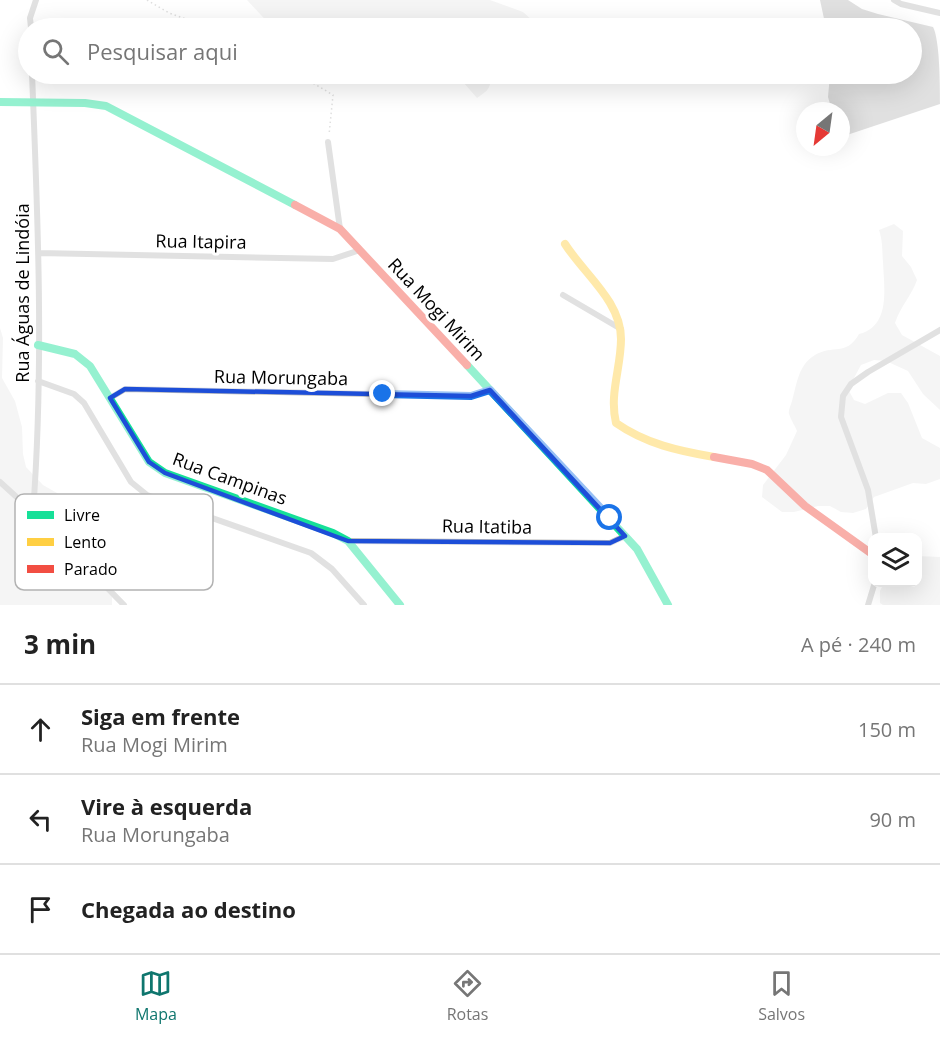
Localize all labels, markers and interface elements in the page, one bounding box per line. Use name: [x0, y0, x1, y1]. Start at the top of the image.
search box: [18, 18, 922, 84]
icon: search: [39, 35, 72, 68]
text: Pesquisar aqui: [87, 36, 238, 66]
north arrow: [796, 102, 850, 156]
street label: Rua Águas de Lindóia: [10, 203, 34, 383]
street label: Rua Itapira: [155, 228, 247, 254]
street label: Rua Mogi Mirim: [383, 252, 491, 366]
street label: Rua Morungaba: [214, 364, 348, 390]
route end: [369, 380, 395, 406]
street label: Rua Campinas: [170, 446, 290, 510]
legend: [15, 494, 213, 590]
text: Livre: [64, 504, 100, 526]
route start: [596, 504, 622, 530]
street label: Rua Itatiba: [442, 513, 532, 539]
text: Lento: [64, 531, 106, 553]
map controls: [868, 533, 922, 587]
button: layers: [868, 533, 922, 587]
text: Parado: [64, 558, 117, 580]
text: 3 min: [24, 626, 96, 662]
text: A pé · 240 m: [801, 631, 916, 658]
text: Siga em frente: [81, 701, 240, 731]
icon: ahead: [24, 713, 57, 746]
text: 150 m: [858, 716, 916, 743]
text: Rua Mogi Mirim: [81, 731, 228, 758]
text: Vire à esquerda: [81, 791, 252, 821]
icon: left: [24, 803, 57, 836]
text: 90 m: [869, 806, 916, 833]
text: Rua Morungaba: [81, 821, 230, 848]
icon: arrive: [24, 893, 57, 926]
text: Chegada ao destino: [81, 894, 296, 924]
tab: Mapa: [135, 967, 177, 1025]
tab: Rotas: [447, 967, 488, 1025]
tab: Salvos: [758, 967, 805, 1025]

